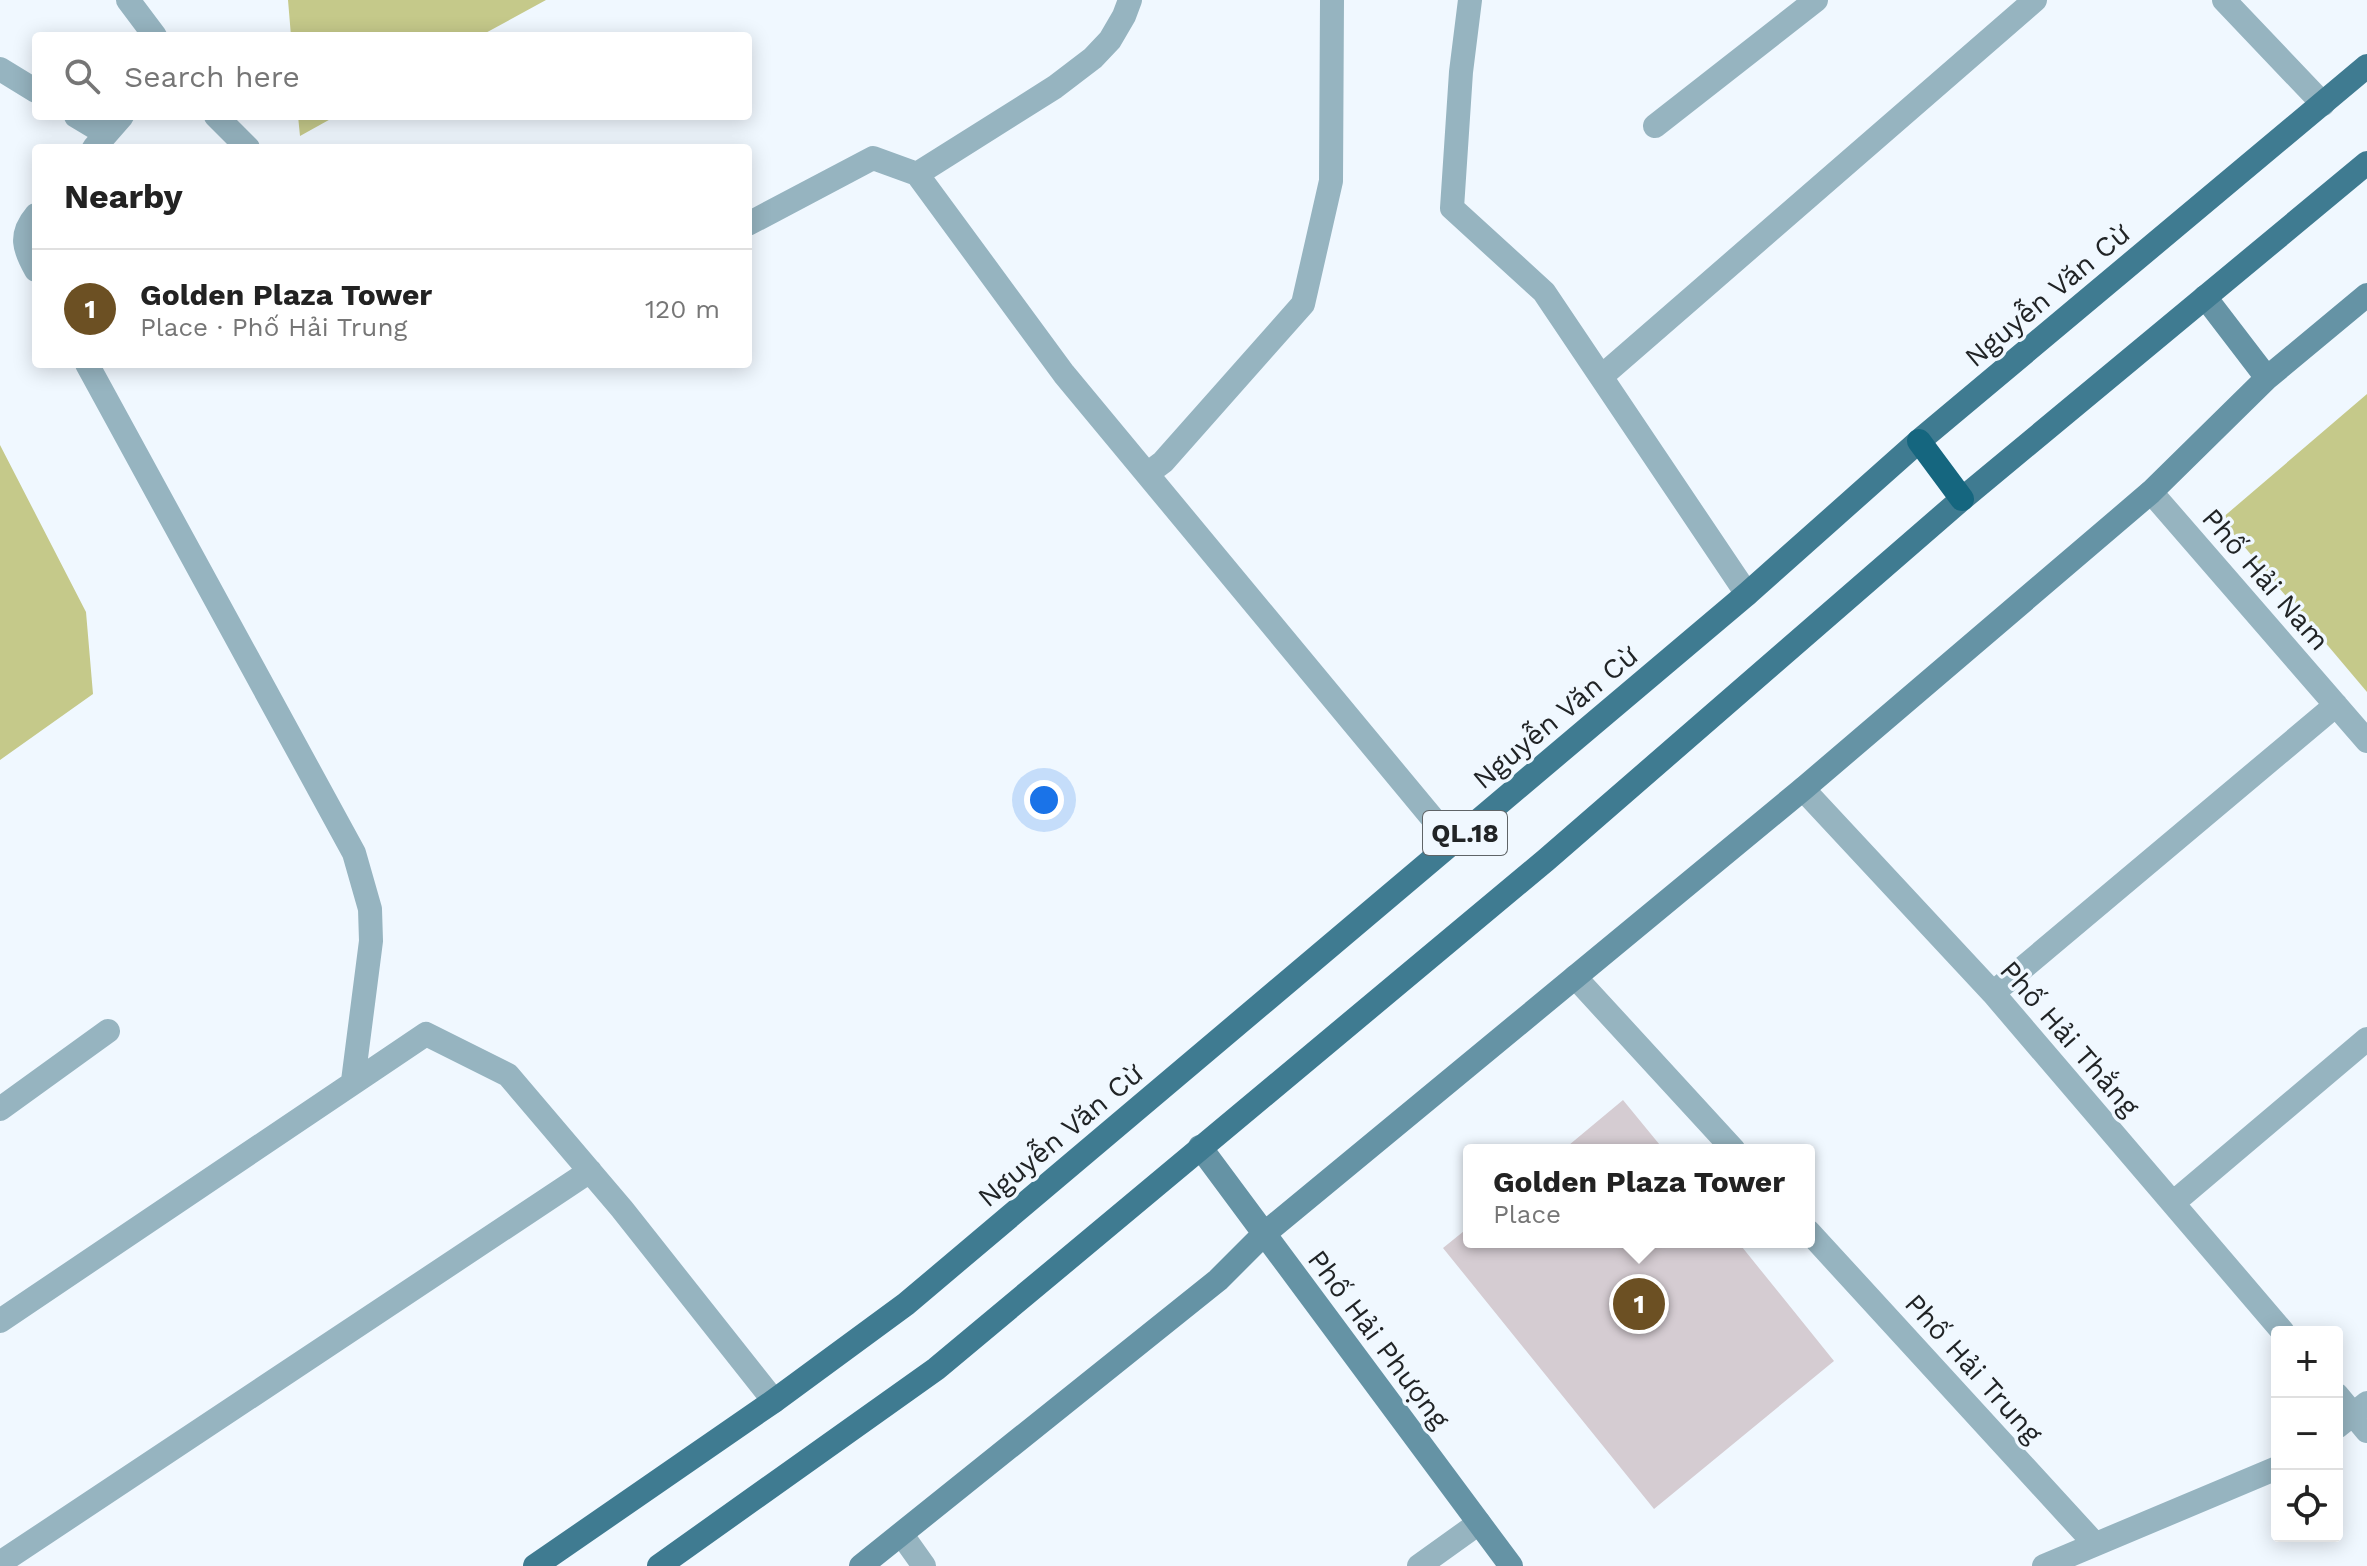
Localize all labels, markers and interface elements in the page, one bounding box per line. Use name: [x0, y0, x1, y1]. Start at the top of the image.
search box: [32, 32, 752, 120]
icon: search: [60, 54, 104, 98]
text: Search here: [124, 59, 300, 94]
text: Nearby: [64, 176, 183, 216]
street label: Nguyễn Văn Cừ: [1958, 217, 2137, 374]
text: Golden Plaza Tower: [140, 277, 432, 312]
text: 1: [84, 294, 96, 324]
text: 120 m: [645, 294, 720, 324]
text: Place · Phố Hải Trung: [140, 312, 407, 342]
street label: Phố Hải Nam: [2195, 502, 2336, 657]
street label: Nguyễn Văn Cừ: [1466, 639, 1645, 796]
your location: [1024, 780, 1064, 820]
road number: QL.18: [1423, 811, 1507, 855]
street label: Phố Hải Thắng: [1993, 954, 2146, 1123]
street label: Nguyễn Văn Cừ: [971, 1057, 1150, 1214]
popup: [1463, 1144, 1815, 1248]
text: Golden Plaza Tower: [1493, 1164, 1785, 1199]
text: Place: [1493, 1199, 1561, 1229]
street label: Phố Hải Phượng: [1301, 1244, 1456, 1435]
pin: 1: [1613, 1274, 1665, 1334]
street label: Phố Hải Trung: [1898, 1287, 2049, 1450]
map controls: [2271, 1326, 2343, 1542]
button: +: [2271, 1326, 2343, 1398]
button: −: [2271, 1398, 2343, 1470]
button: locate: [2271, 1470, 2343, 1542]

